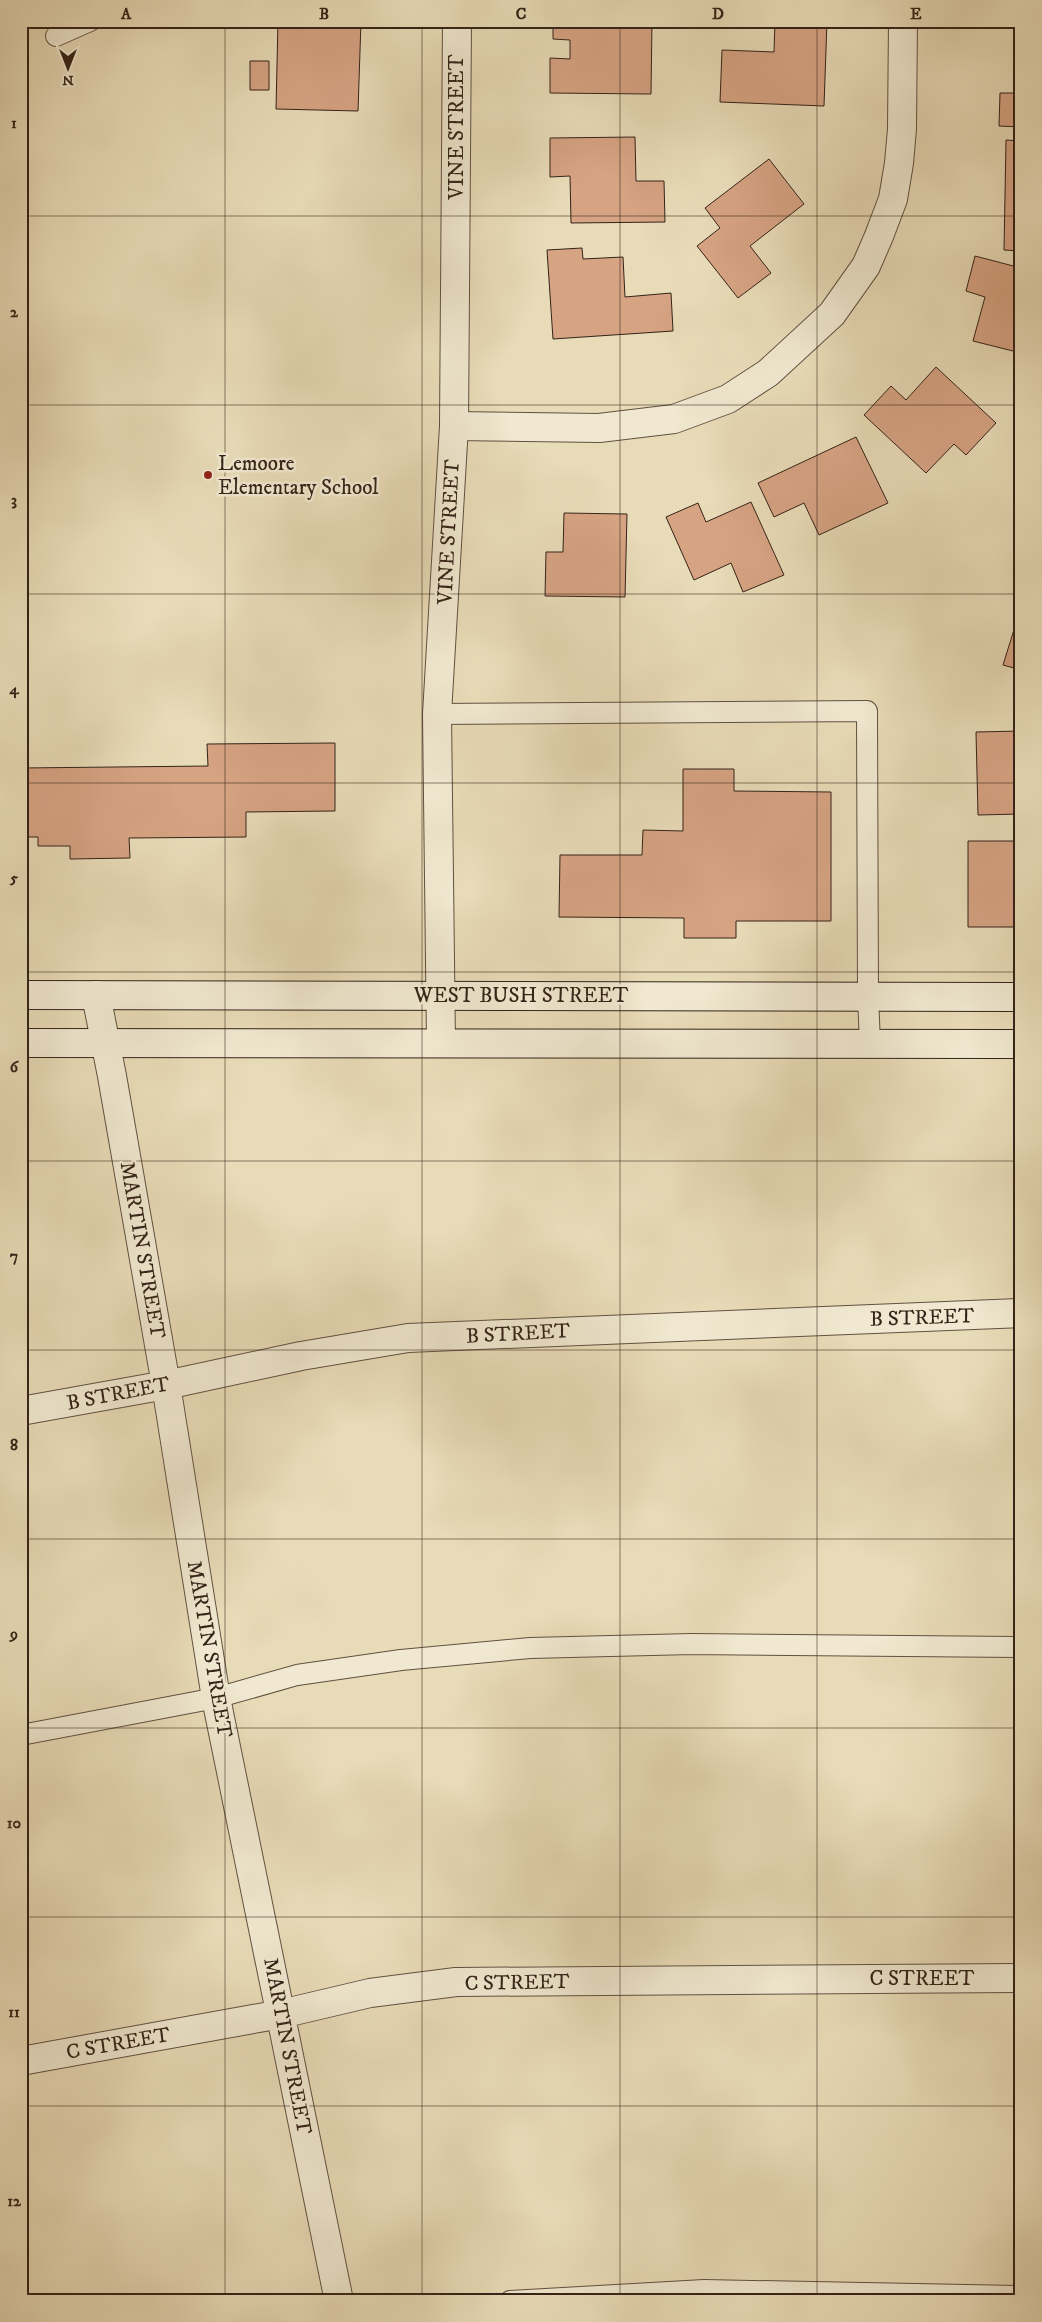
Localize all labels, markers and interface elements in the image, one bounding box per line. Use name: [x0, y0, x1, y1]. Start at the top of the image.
text: A: [120, 4, 132, 24]
text: B: [319, 4, 329, 24]
text: C: [516, 4, 526, 24]
text: D: [712, 4, 724, 24]
text: E: [910, 4, 922, 24]
north arrow: [42, 42, 92, 92]
street label: VINE STREET: [444, 54, 470, 201]
text: N: [62, 71, 74, 89]
text: 1: [11, 113, 17, 133]
text: 2: [10, 302, 19, 322]
place label: Lemoore Elementary School: [218, 451, 379, 501]
street label: VINE STREET: [432, 459, 466, 606]
marker: Lemoore Elementary School: [202, 469, 214, 481]
text: 3: [11, 490, 17, 510]
text: 4: [8, 679, 19, 699]
text: 5: [9, 868, 18, 888]
street label: WEST BUSH STREET: [413, 983, 628, 1009]
text: 6: [10, 1057, 20, 1077]
street label: MARTIN STREET: [114, 1160, 170, 1341]
text: 7: [10, 1246, 18, 1266]
street label: B STREET: [869, 1303, 975, 1333]
street label: B STREET: [465, 1318, 571, 1350]
street label: B STREET: [64, 1371, 172, 1417]
text: 8: [10, 1435, 18, 1455]
street label: MARTIN STREET: [181, 1559, 237, 1740]
text: 9: [9, 1624, 18, 1644]
text: 10: [7, 1813, 22, 1833]
street label: MARTIN STREET: [257, 1956, 317, 2137]
street label: C STREET: [869, 1966, 975, 1992]
street label: C STREET: [464, 1969, 570, 1997]
text: 11: [8, 2002, 20, 2022]
street label: C STREET: [64, 2022, 172, 2066]
text: 12: [7, 2191, 22, 2211]

